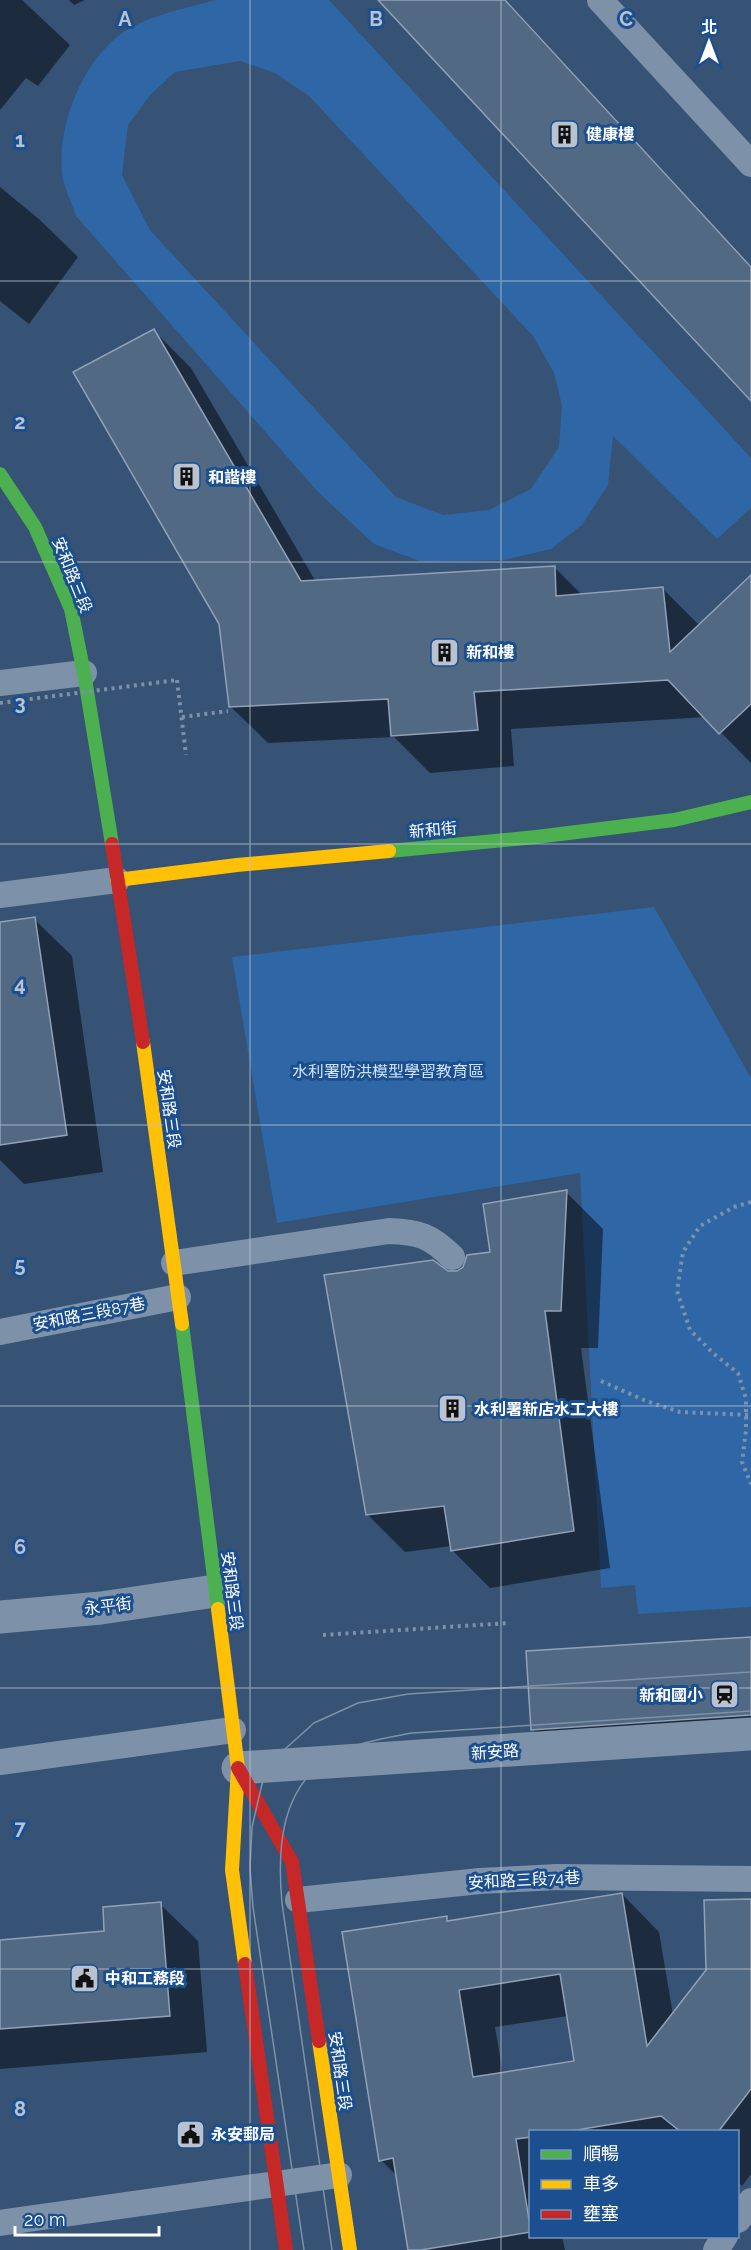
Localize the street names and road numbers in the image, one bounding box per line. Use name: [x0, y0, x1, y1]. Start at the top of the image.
street label: 安和路三段: [48, 534, 96, 616]
street label: 新和街: [408, 818, 458, 842]
street label: 安和路三段: [154, 1068, 184, 1150]
street label: 安和路三段87巷: [31, 1294, 147, 1334]
street label: 安和路三段: [218, 1550, 246, 1632]
street label: 永平街: [83, 1594, 133, 1618]
street label: 新安路: [470, 1741, 520, 1763]
street label: 安和路三段74巷: [467, 1868, 581, 1892]
street label: 安和路三段: [325, 2030, 355, 2112]

